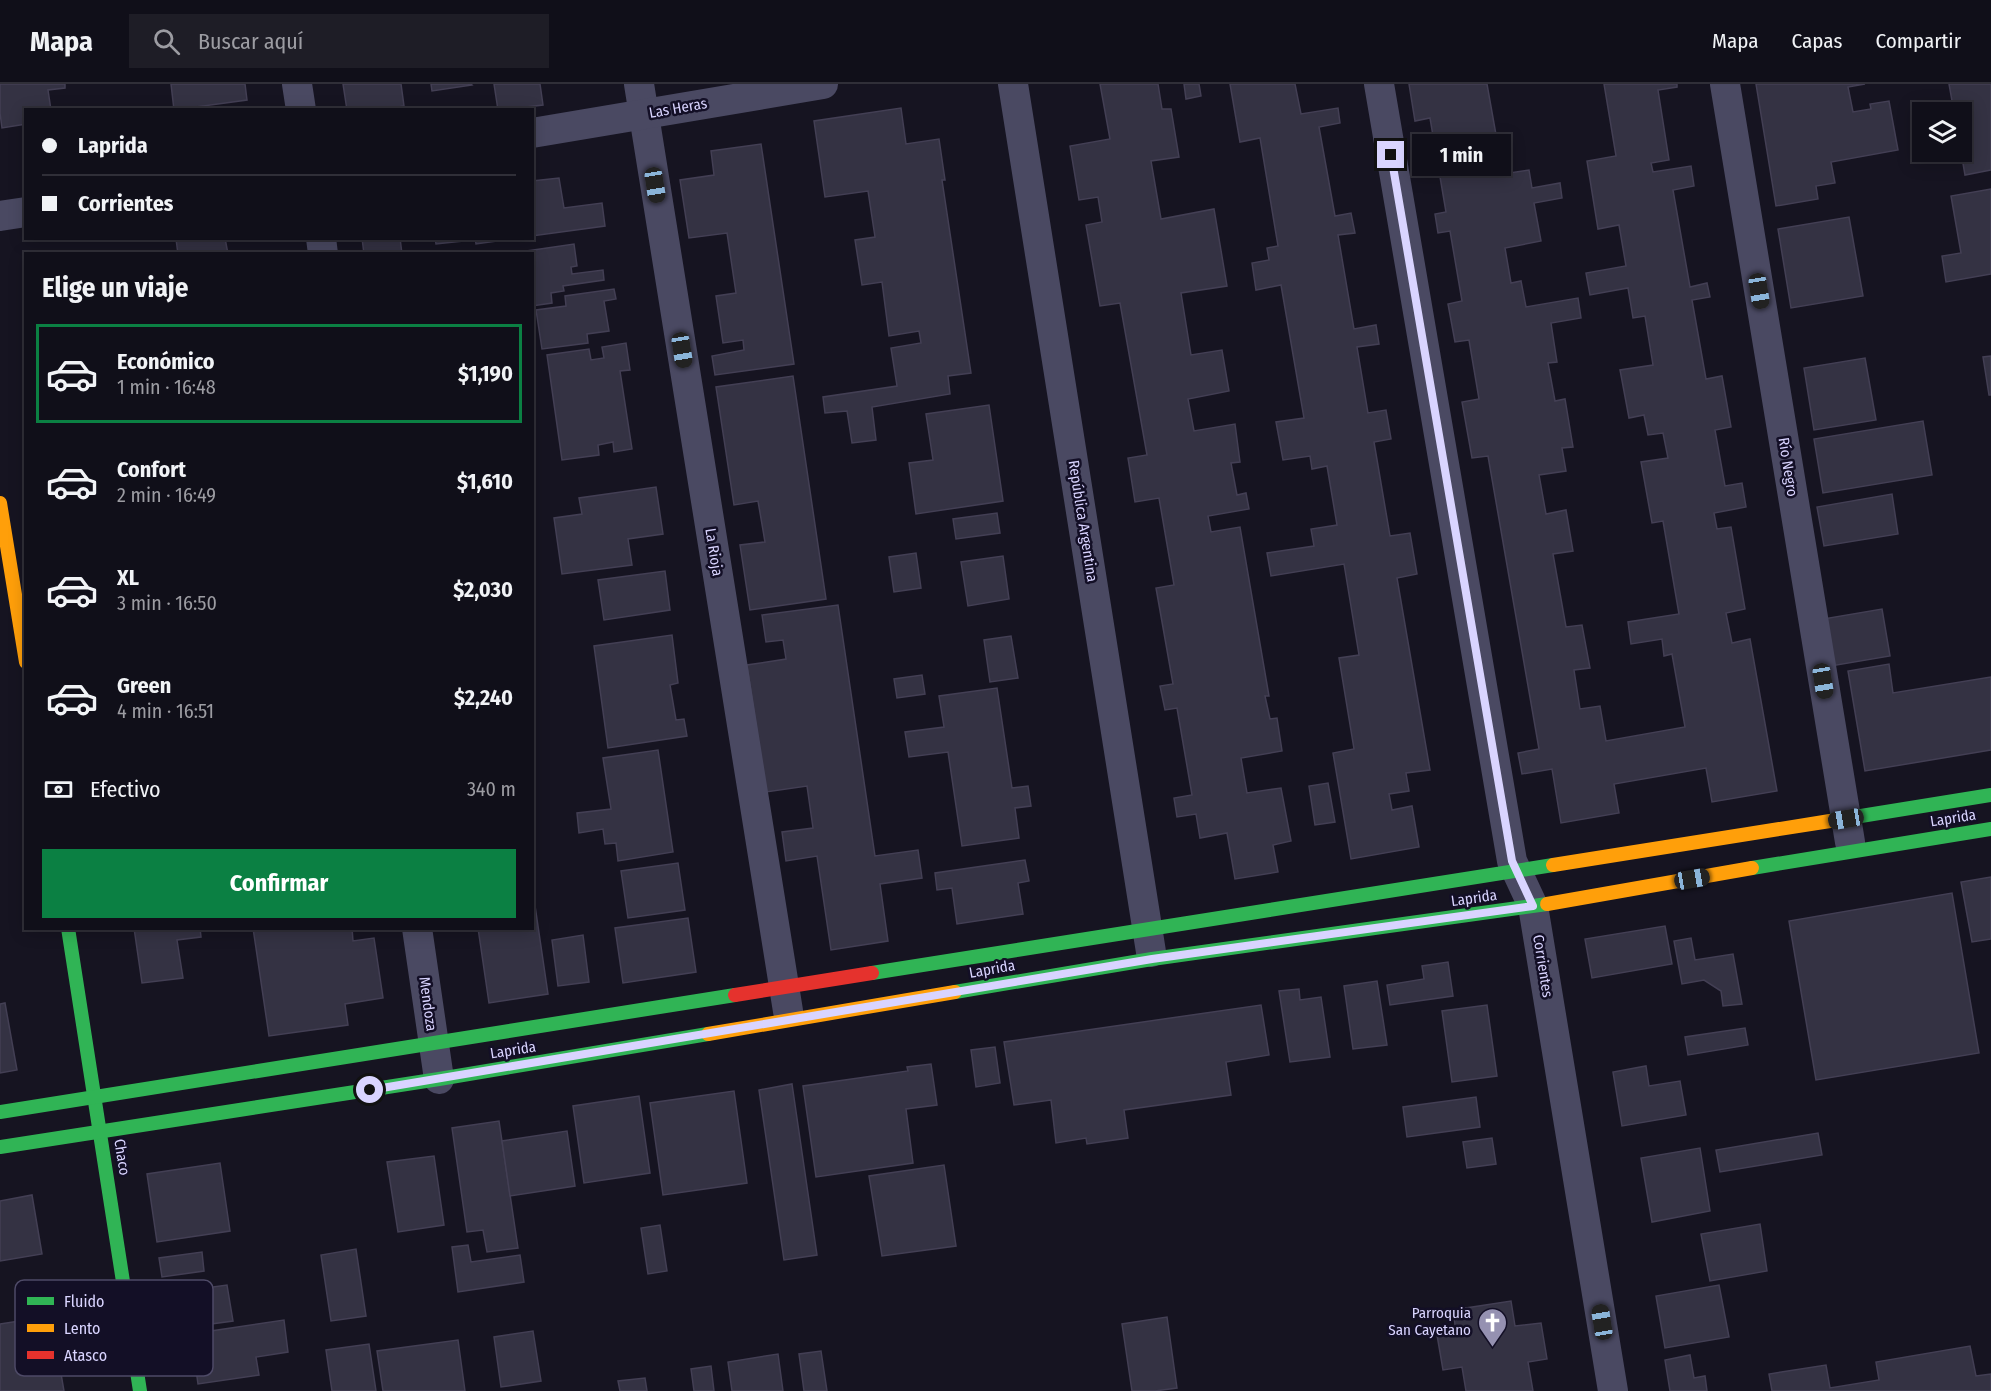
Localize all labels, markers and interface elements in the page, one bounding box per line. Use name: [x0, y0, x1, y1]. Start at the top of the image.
search box: [129, 14, 549, 68]
text: Mapa: [30, 25, 93, 58]
icon: search: [150, 25, 183, 58]
text: Buscar aquí: [198, 28, 303, 55]
text: Mapa: [1712, 28, 1759, 54]
text: Capas: [1792, 28, 1842, 54]
text: Compartir: [1875, 28, 1961, 54]
street label: Las Heras: [648, 94, 708, 122]
map controls: [1912, 102, 1972, 162]
button: layers: [1912, 102, 1972, 162]
text: Laprida: [78, 132, 148, 159]
callout: 1 min: [1412, 134, 1511, 176]
route end: [1377, 141, 1404, 168]
text: 1 min: [1440, 143, 1483, 167]
car: [643, 166, 667, 204]
text: Corrientes: [78, 190, 173, 217]
text: Elige un viaje: [42, 272, 188, 304]
car: [1747, 272, 1771, 310]
car: [670, 331, 694, 369]
icon: car: [45, 347, 99, 401]
text: Económico: [117, 348, 215, 375]
text: $1,190: [458, 360, 513, 387]
text: 1 min · 16:48: [117, 375, 216, 399]
street label: Río Negro: [1774, 436, 1802, 498]
icon: car: [45, 455, 99, 509]
text: Confort: [117, 456, 186, 483]
street label: República Argentina: [1064, 459, 1102, 583]
text: $1,610: [457, 468, 513, 495]
text: 2 min · 16:49: [117, 483, 216, 507]
street label: La Rioja: [701, 527, 727, 577]
icon: car: [45, 563, 99, 617]
text: XL: [117, 564, 139, 591]
text: $2,030: [453, 576, 513, 603]
text: 3 min · 16:50: [117, 591, 217, 615]
car: [1811, 662, 1835, 700]
icon: car: [45, 671, 99, 725]
text: Green: [117, 672, 171, 699]
text: $2,240: [454, 684, 513, 711]
text: 4 min · 16:51: [117, 699, 214, 723]
icon: cash: [42, 773, 75, 806]
text: Efectivo: [90, 776, 161, 803]
text: 340 m: [467, 777, 516, 801]
street label: Laprida: [1929, 805, 1977, 831]
car: [1827, 807, 1865, 831]
button: Confirmar: [42, 849, 516, 918]
car: [1673, 867, 1711, 891]
street label: Laprida: [1450, 886, 1498, 910]
street label: Corrientes: [1529, 933, 1557, 999]
street label: Laprida: [968, 956, 1016, 982]
street label: Mendoza: [415, 976, 441, 1032]
street label: Laprida: [489, 1037, 537, 1063]
route start: [356, 1076, 383, 1103]
street label: Chaco: [110, 1137, 134, 1177]
legend: [15, 1280, 213, 1376]
text: Fluido: [64, 1292, 104, 1311]
car: [1590, 1303, 1614, 1341]
place label: Parroquia San Cayetano: [1388, 1304, 1471, 1339]
church icon: Parroquia San Cayetano: [1476, 1306, 1508, 1348]
text: Lento: [64, 1319, 100, 1338]
text: Atasco: [64, 1346, 107, 1365]

